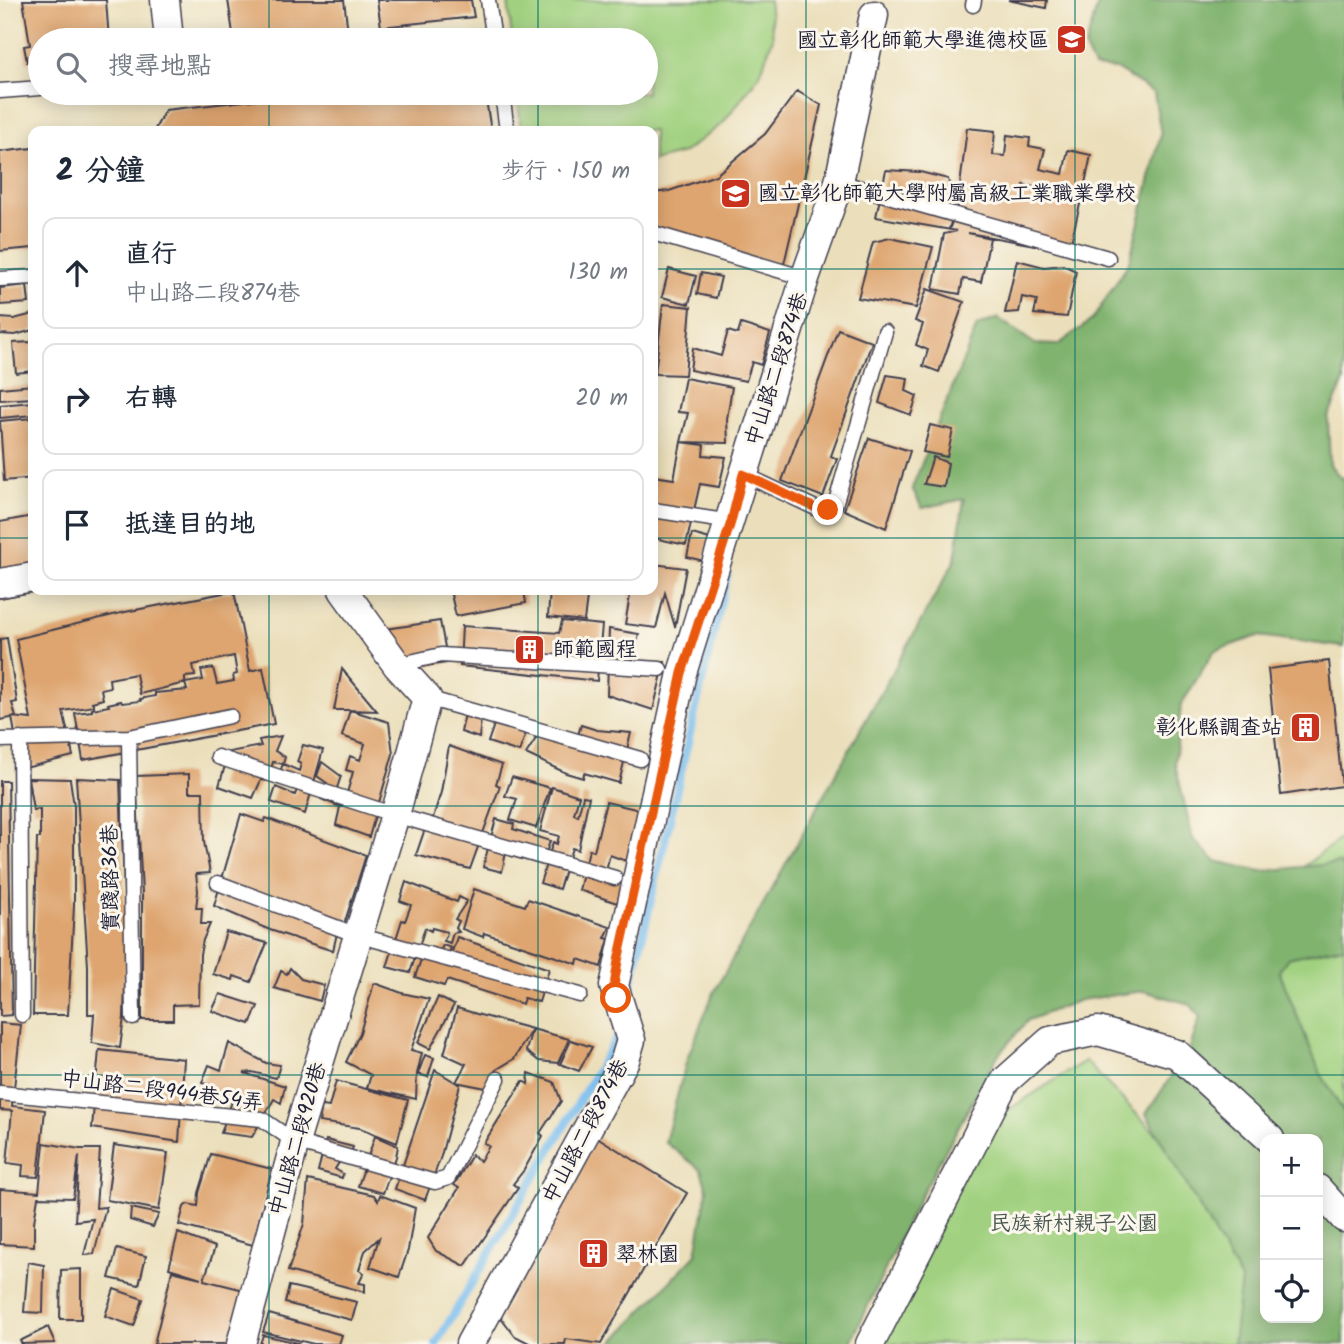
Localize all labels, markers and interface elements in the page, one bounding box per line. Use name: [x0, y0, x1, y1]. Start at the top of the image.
school or university icon: 國立彰化師範大學進德校區: [1055, 23, 1089, 57]
place label: 國立彰化師範大學進德校區: [797, 25, 1049, 58]
search box: [28, 28, 658, 105]
text: 搜尋地點: [108, 46, 212, 88]
icon: search: [52, 48, 90, 86]
text: 2 分鐘: [56, 148, 145, 196]
text: 步行 · 150 m: [501, 154, 630, 190]
school or university icon: 國立彰化師範大學附屬高級工業職業學校: [718, 176, 752, 210]
place label: 國立彰化師範大學附屬高級工業職業學校: [758, 178, 1136, 211]
text: 直行: [125, 234, 177, 276]
icon: ahead: [58, 254, 96, 292]
text: 130 m: [569, 255, 628, 291]
text: 中山路二段874巷: [125, 276, 300, 312]
street label: 中山路二段874巷: [737, 288, 818, 451]
text: 右轉: [125, 378, 177, 420]
icon: right: [58, 380, 96, 418]
text: 20 m: [576, 381, 628, 417]
route end: [812, 494, 843, 525]
text: 抵達目的地: [125, 504, 255, 546]
icon: arrive: [58, 506, 96, 544]
building icon: 師範國程: [513, 632, 547, 666]
place label: 師範國程: [553, 634, 637, 667]
building icon: 彰化縣調查站: [1288, 710, 1322, 744]
place label: 彰化縣調查站: [1156, 712, 1282, 745]
street label: 實踐路36巷: [94, 824, 129, 932]
route start: [600, 982, 631, 1013]
street label: 中山路二段874巷: [534, 1053, 638, 1210]
street label: 中山路二段920巷: [261, 1058, 336, 1220]
street label: 中山路二段944巷54弄: [59, 1063, 265, 1120]
map controls: [1260, 1134, 1323, 1323]
button: +: [1260, 1134, 1323, 1197]
button: −: [1260, 1197, 1323, 1260]
park label: 民族新村親子公園: [990, 1208, 1158, 1241]
building icon: 翠林園: [576, 1237, 610, 1271]
place label: 翠林園: [616, 1239, 679, 1272]
button: locate: [1260, 1260, 1323, 1323]

